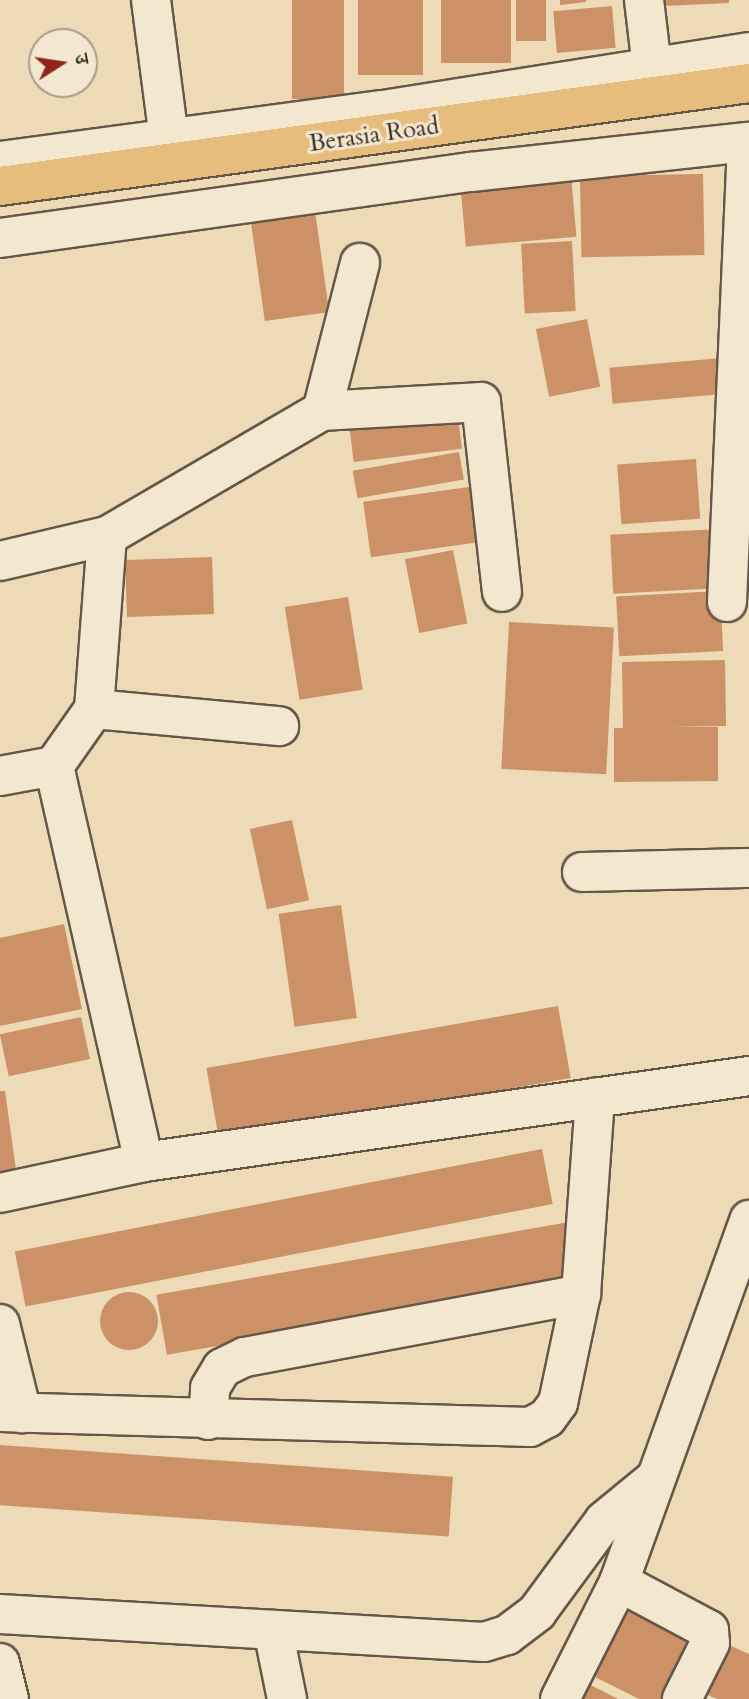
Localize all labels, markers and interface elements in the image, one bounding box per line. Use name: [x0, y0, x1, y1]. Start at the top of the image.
north arrow: [28, 28, 98, 98]
text: उ: [68, 52, 95, 66]
street label: Berasia Road: [307, 112, 441, 158]

